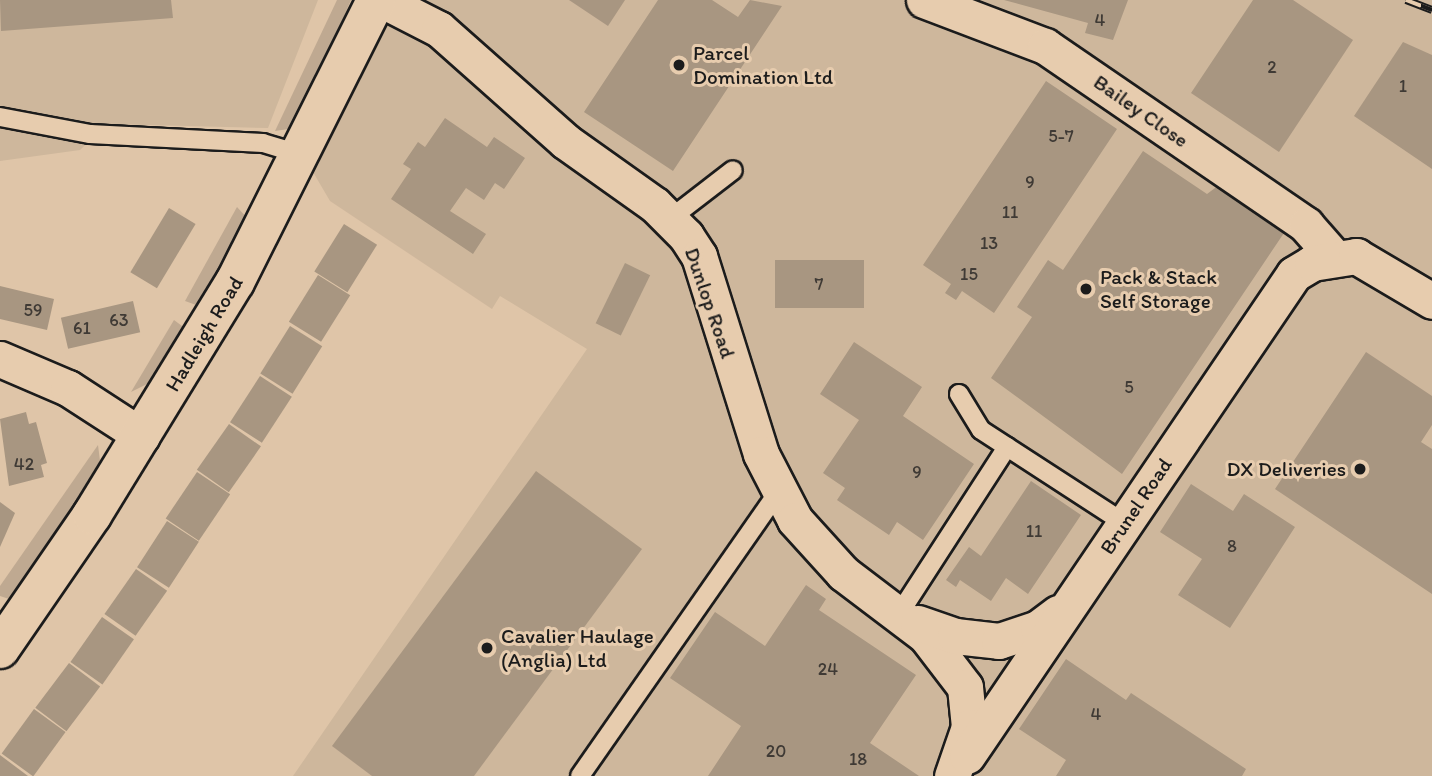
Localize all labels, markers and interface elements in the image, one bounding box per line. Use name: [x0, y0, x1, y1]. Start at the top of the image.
house number: 4: [1095, 9, 1105, 31]
place label: Parcel Domination Ltd: [693, 40, 833, 90]
house number: 2: [1267, 56, 1277, 78]
marker: Parcel Domination Ltd: [671, 57, 687, 73]
street label: Bailey Close: [1089, 69, 1193, 153]
house number: 1: [1399, 75, 1407, 97]
house number: 5-7: [1048, 125, 1074, 147]
house number: 9: [1025, 171, 1035, 193]
house number: 11: [1002, 201, 1018, 223]
house number: 13: [980, 232, 998, 254]
street label: Dunlop Road: [679, 245, 741, 361]
house number: 15: [960, 263, 978, 285]
place label: Pack & Stack Self Storage: [1100, 264, 1217, 314]
street label: Hadleigh Road: [160, 272, 248, 396]
house number: 7: [815, 273, 823, 295]
marker: Pack & Stack Self Storage: [1078, 281, 1094, 297]
house number: 59: [24, 299, 42, 321]
house number: 63: [109, 309, 129, 331]
house number: 61: [73, 317, 91, 339]
house number: 5: [1124, 376, 1134, 398]
house number: 42: [14, 453, 34, 475]
street label: Brunel Road: [1095, 453, 1177, 559]
place label: DX Deliveries: [1226, 456, 1346, 482]
house number: 9: [912, 461, 922, 483]
marker: DX Deliveries: [1352, 461, 1368, 477]
house number: 11: [1026, 520, 1042, 542]
house number: 8: [1227, 535, 1237, 557]
place label: Cavalier Haulage (Anglia) Ltd: [501, 623, 654, 673]
marker: Cavalier Haulage (Anglia) Ltd: [479, 640, 495, 656]
house number: 24: [818, 658, 838, 680]
house number: 4: [1091, 703, 1101, 725]
house number: 20: [766, 740, 786, 762]
house number: 18: [849, 748, 867, 770]

